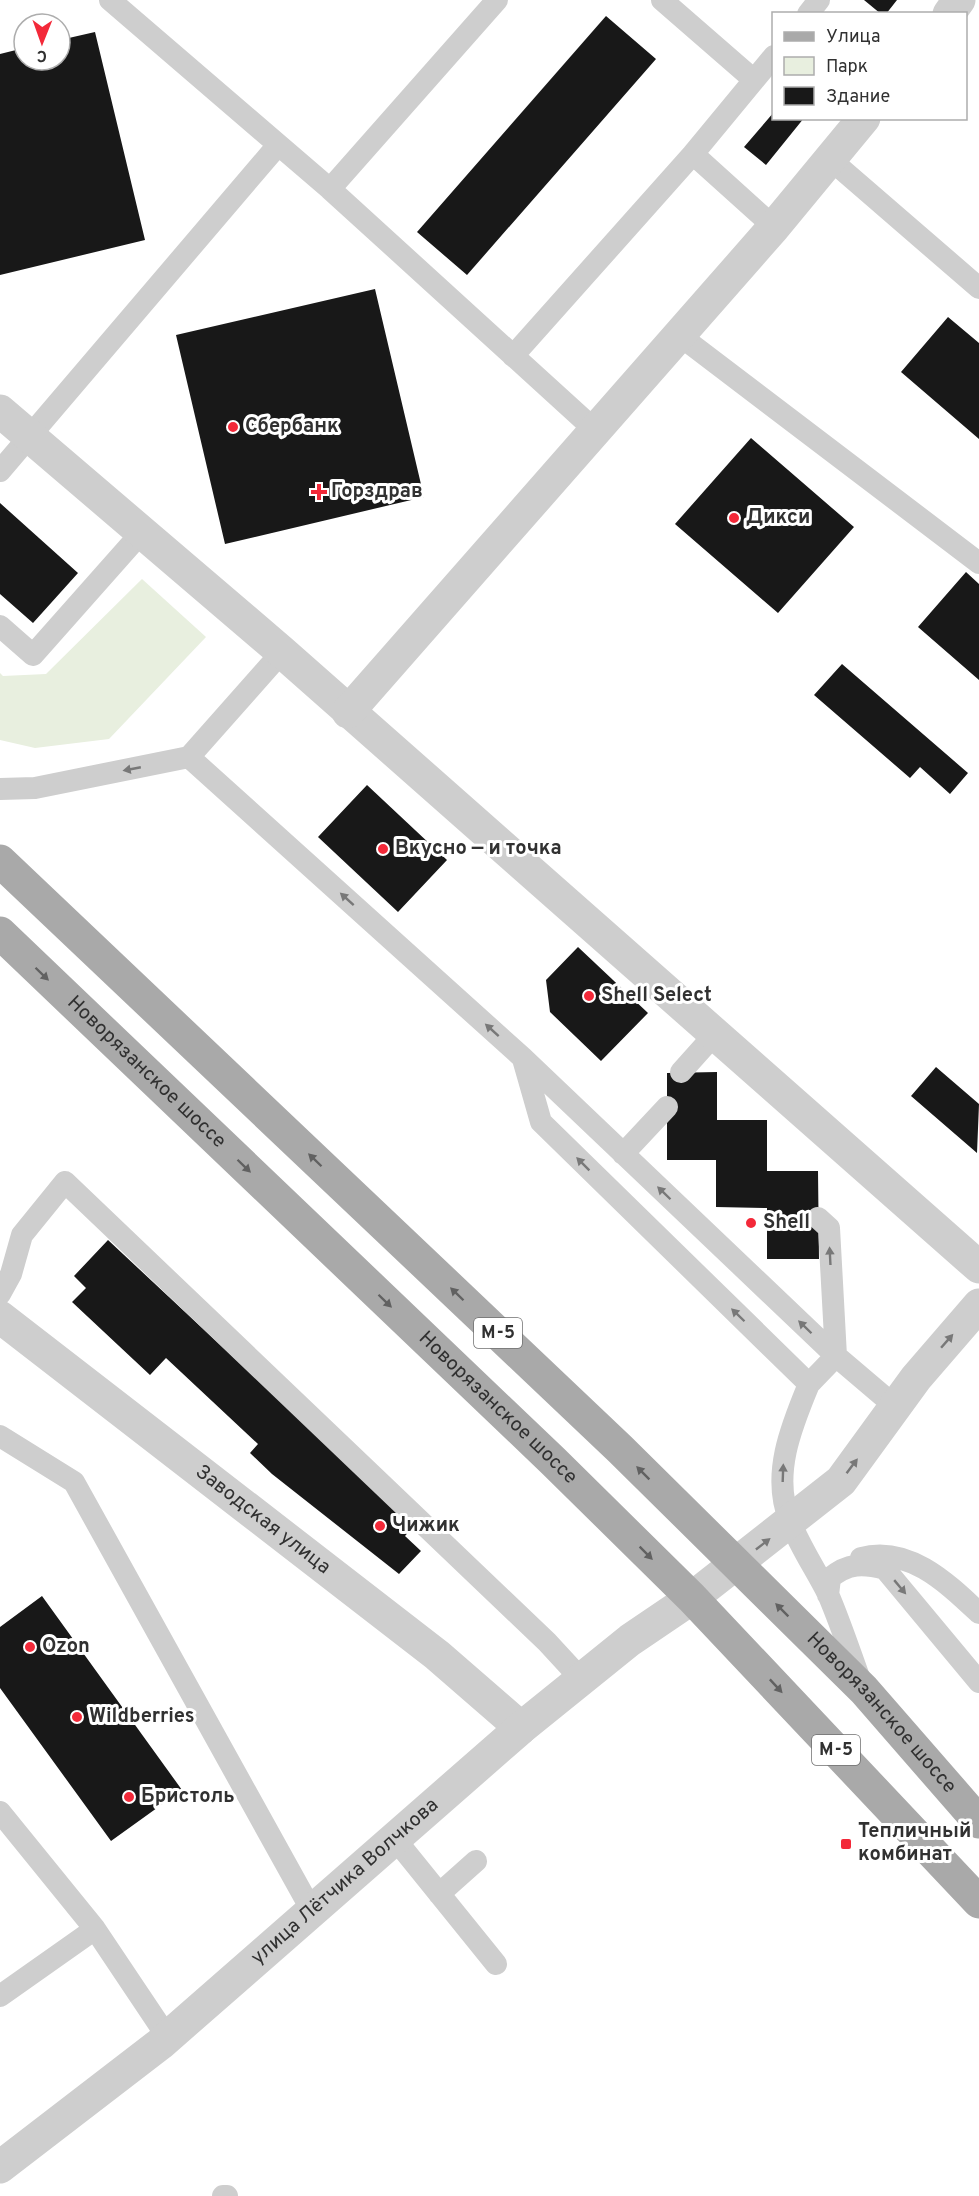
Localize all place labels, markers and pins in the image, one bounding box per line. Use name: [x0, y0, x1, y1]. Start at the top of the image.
place label: Сбербанк: [245, 414, 339, 440]
marker: Сбербанк: [226, 420, 240, 434]
place label: Горздрав: [331, 479, 423, 505]
marker: Горздрав: [312, 485, 326, 499]
place label: Дикси: [746, 505, 810, 531]
marker: Дикси: [727, 511, 741, 525]
place label: Вкусно — и точка: [395, 836, 562, 862]
marker: Вкусно — и точка: [376, 842, 390, 856]
place label: Shell Select: [601, 983, 712, 1009]
marker: Shell Select: [582, 989, 596, 1003]
place label: Shell: [763, 1210, 810, 1236]
marker: Shell: [744, 1216, 758, 1230]
place label: Чижик: [392, 1513, 460, 1539]
marker: Чижик: [373, 1519, 387, 1533]
place label: Ozon: [42, 1634, 90, 1660]
marker: Ozon: [23, 1640, 37, 1654]
place label: Wildberries: [89, 1704, 195, 1730]
marker: Wildberries: [70, 1710, 84, 1724]
place label: Бристоль: [141, 1784, 235, 1810]
marker: Бристоль: [122, 1790, 136, 1804]
place label: Тепличный комбинат: [858, 1819, 971, 1868]
marker: Тепличный комбинат: [839, 1837, 853, 1851]

